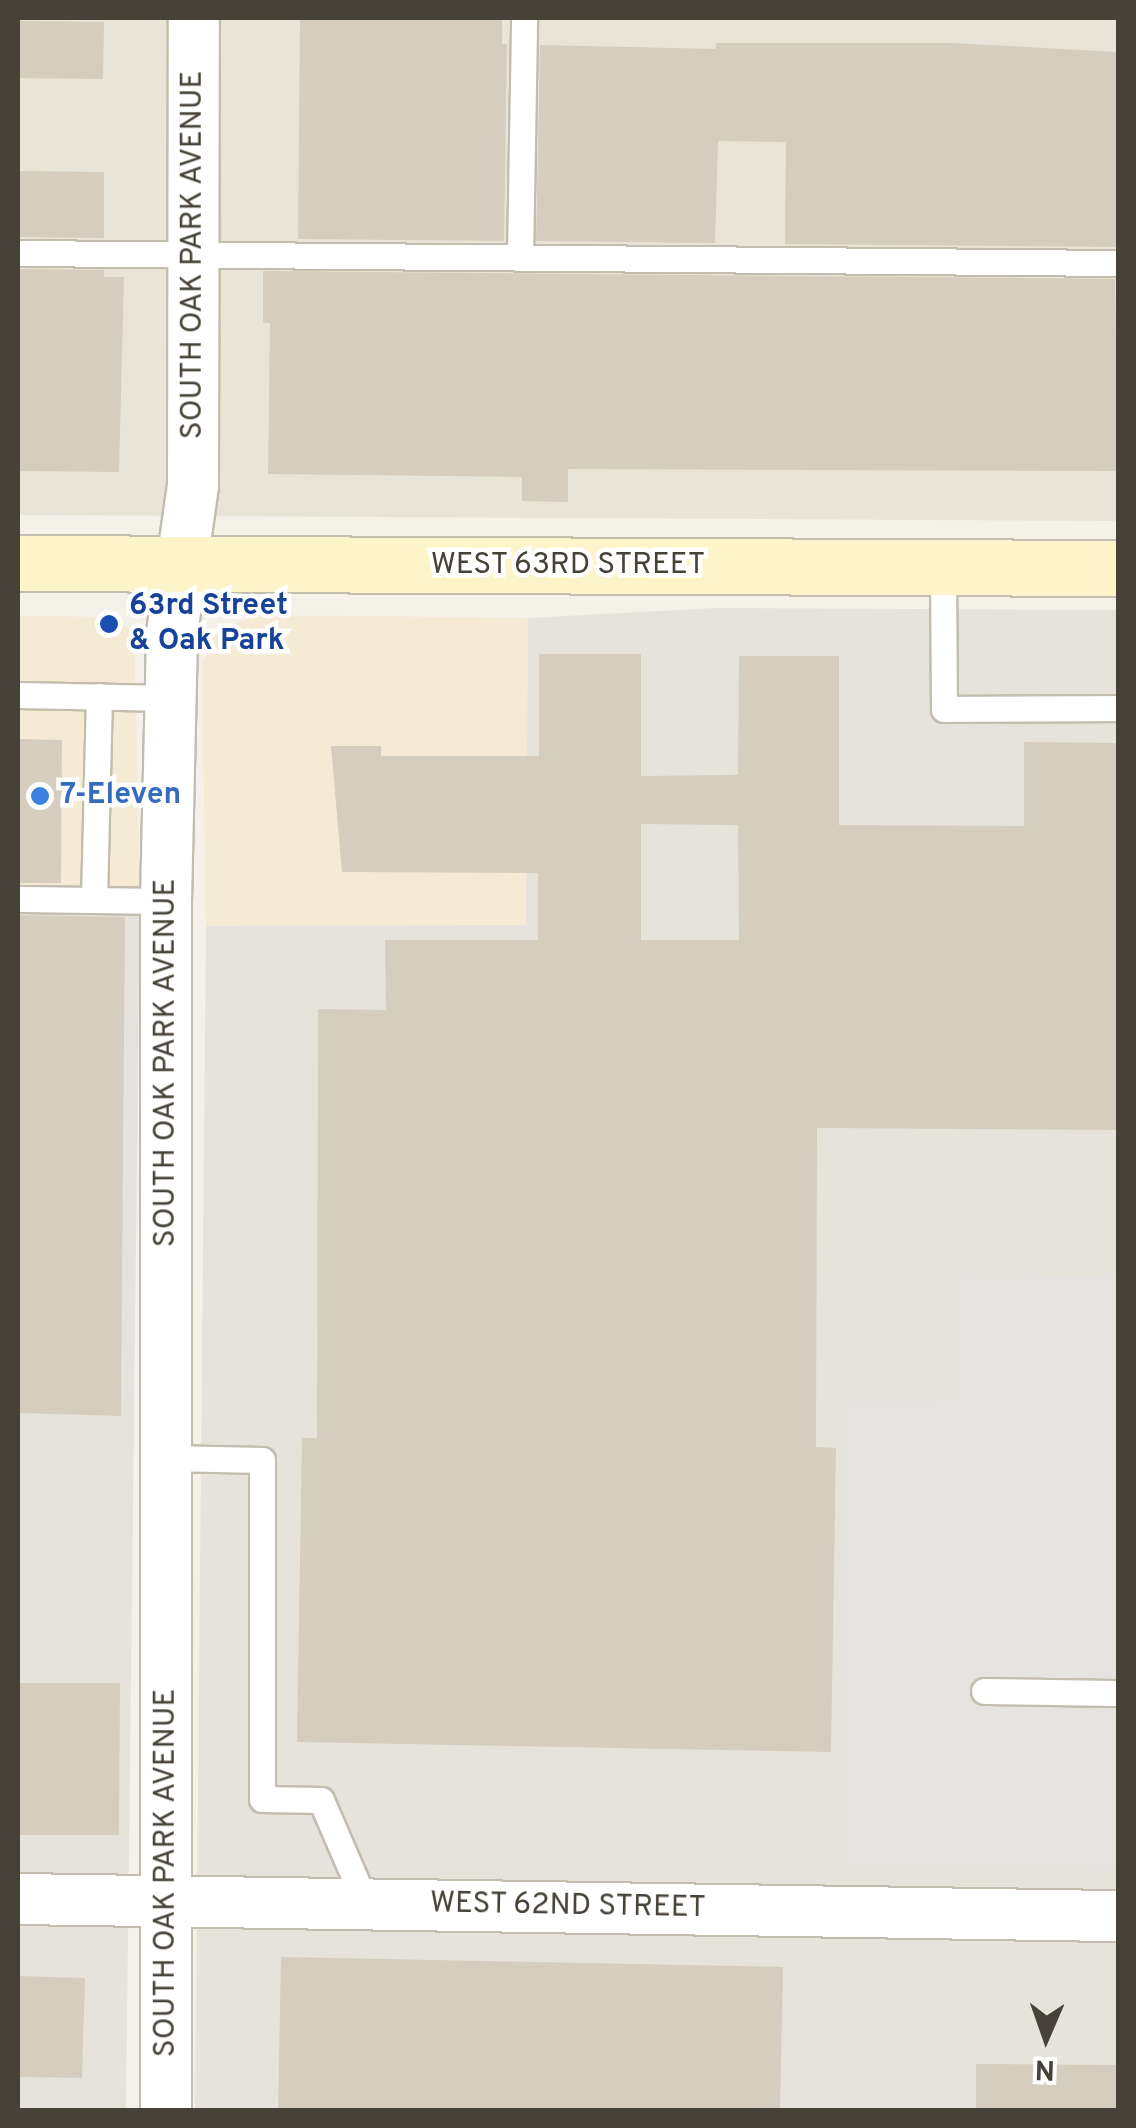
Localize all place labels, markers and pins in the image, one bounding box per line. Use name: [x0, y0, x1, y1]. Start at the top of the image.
place label: 63rd Street & Oak Park: [129, 589, 288, 660]
marker: 63rd Street & Oak Park: [98, 613, 120, 635]
place label: 7-Eleven: [60, 778, 181, 814]
marker: 7-Eleven: [29, 785, 51, 807]

